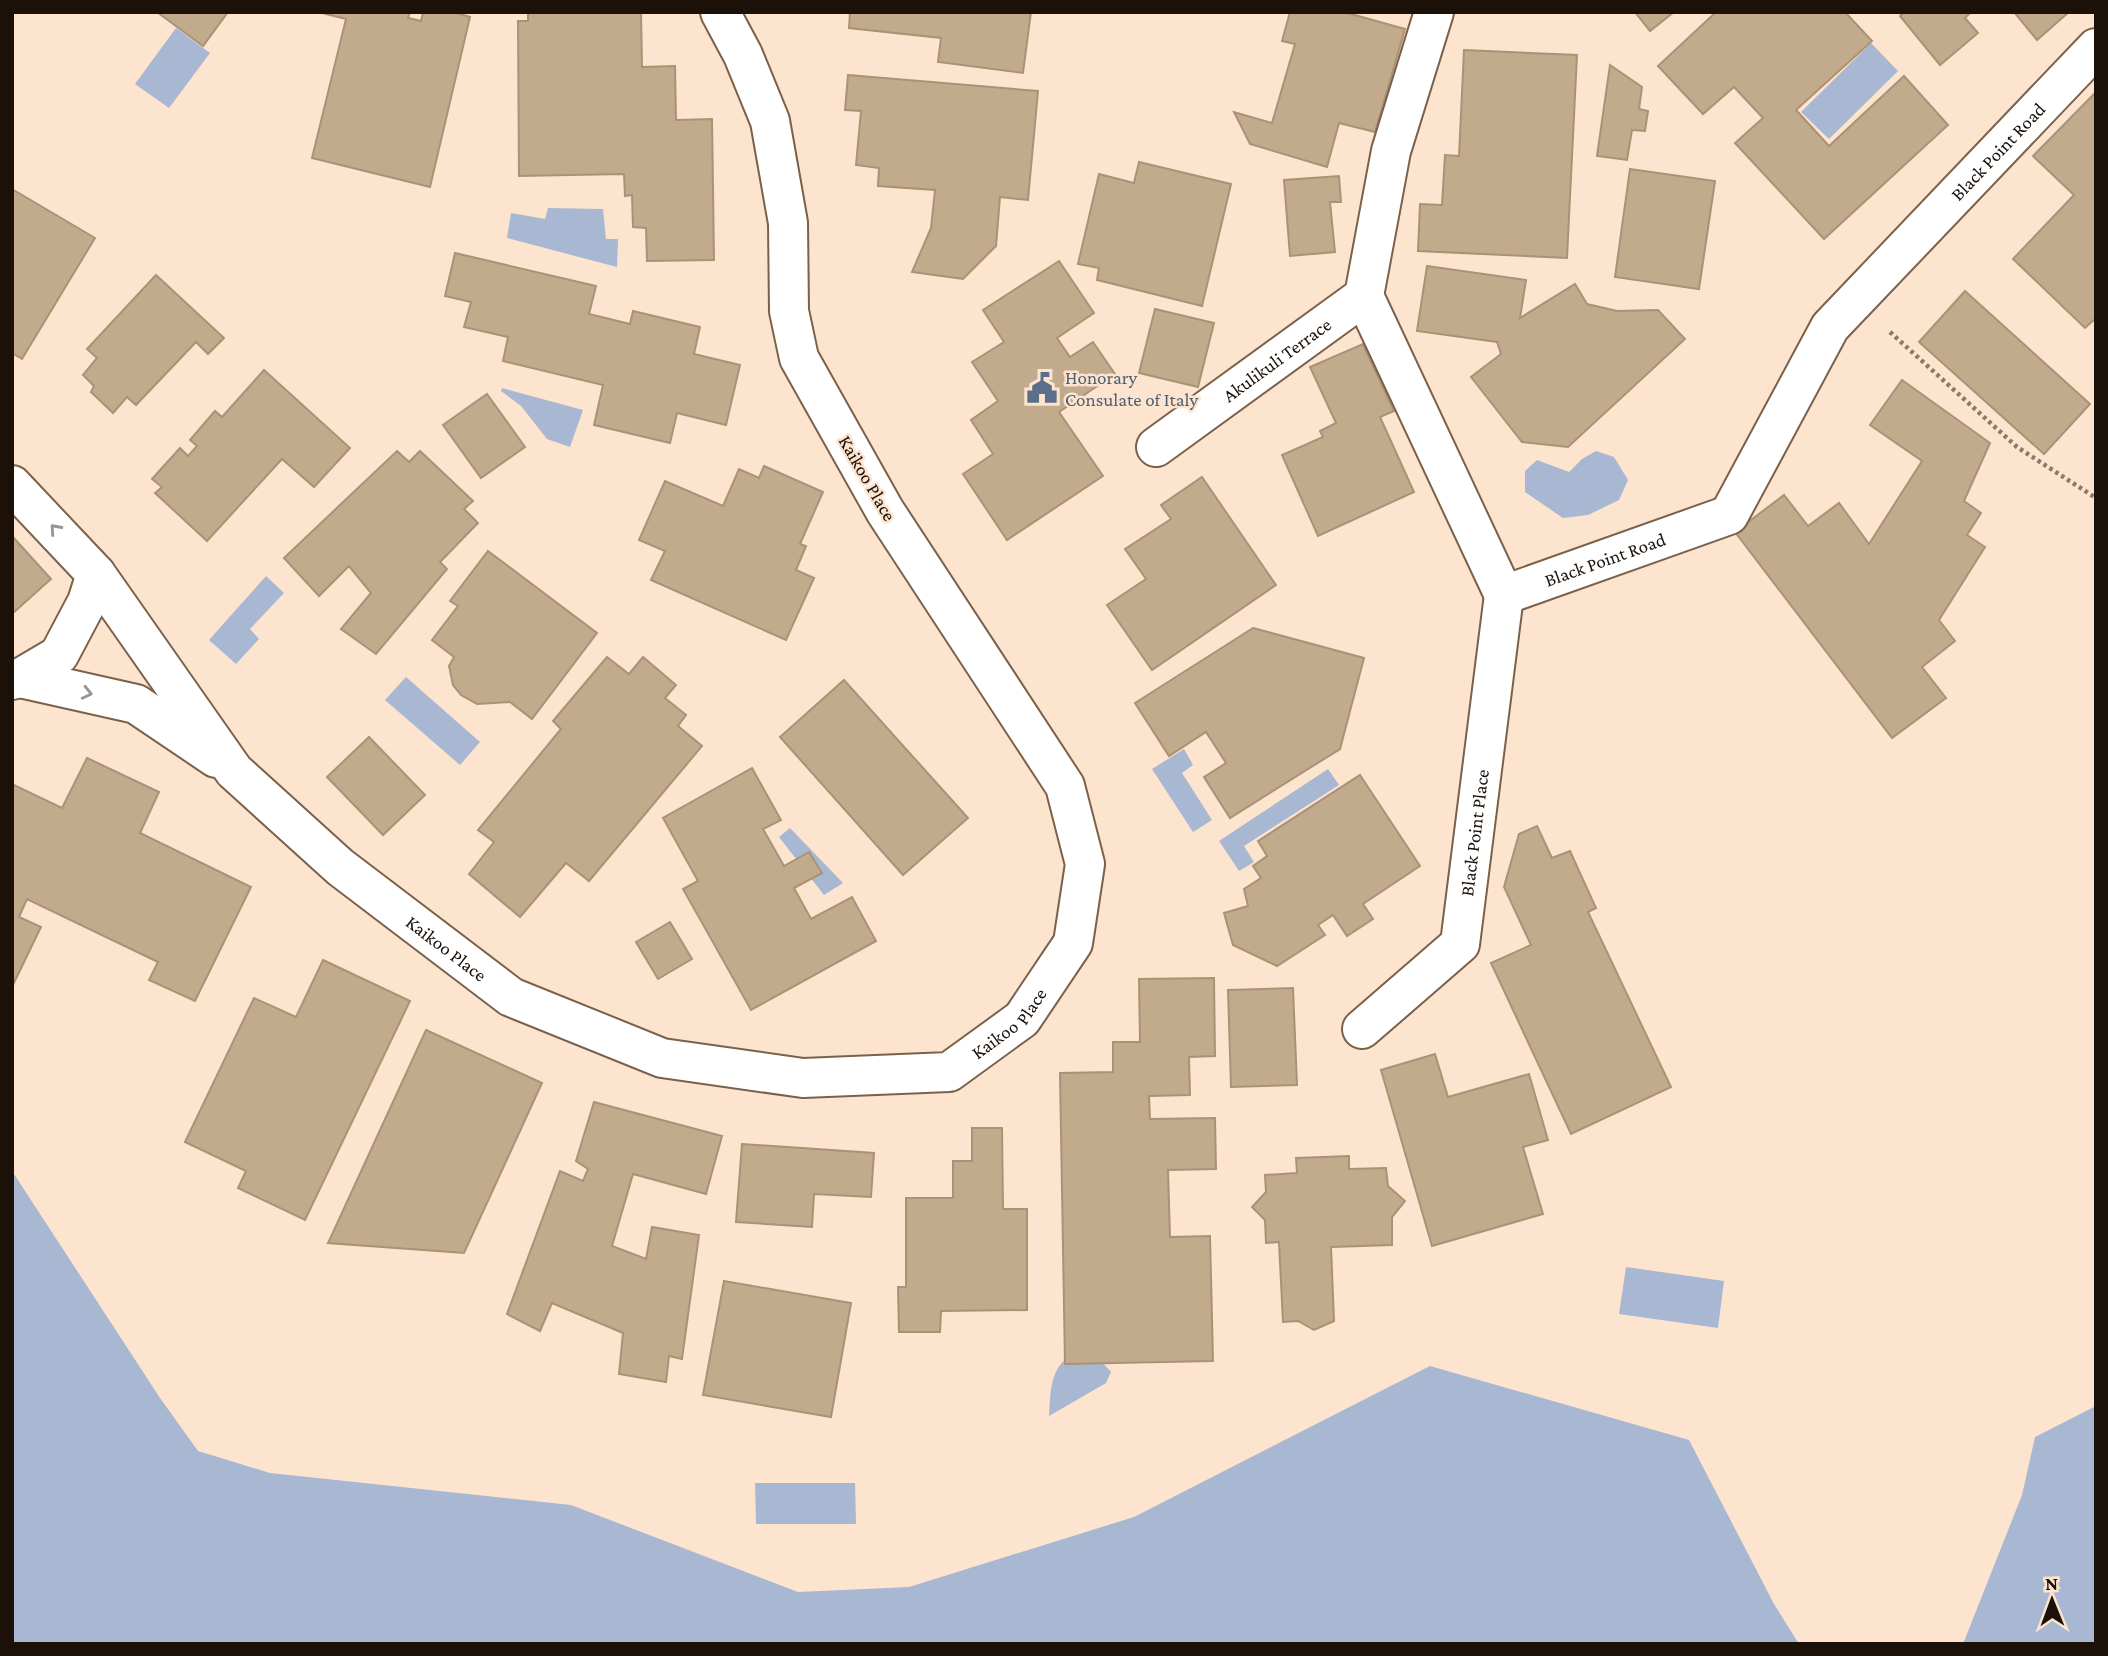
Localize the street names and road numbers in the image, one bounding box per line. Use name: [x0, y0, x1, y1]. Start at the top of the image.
street label: Black Point Road: [1947, 98, 2049, 205]
street label: Akulikuli Terrace: [1219, 314, 1335, 406]
street label: Kaikoo Place: [835, 432, 900, 525]
street label: Black Point Road: [1542, 528, 1668, 591]
street label: Black Point Place: [1456, 768, 1493, 897]
street label: Kaikoo Place: [402, 911, 491, 986]
street label: Kaikoo Place: [968, 984, 1051, 1063]

